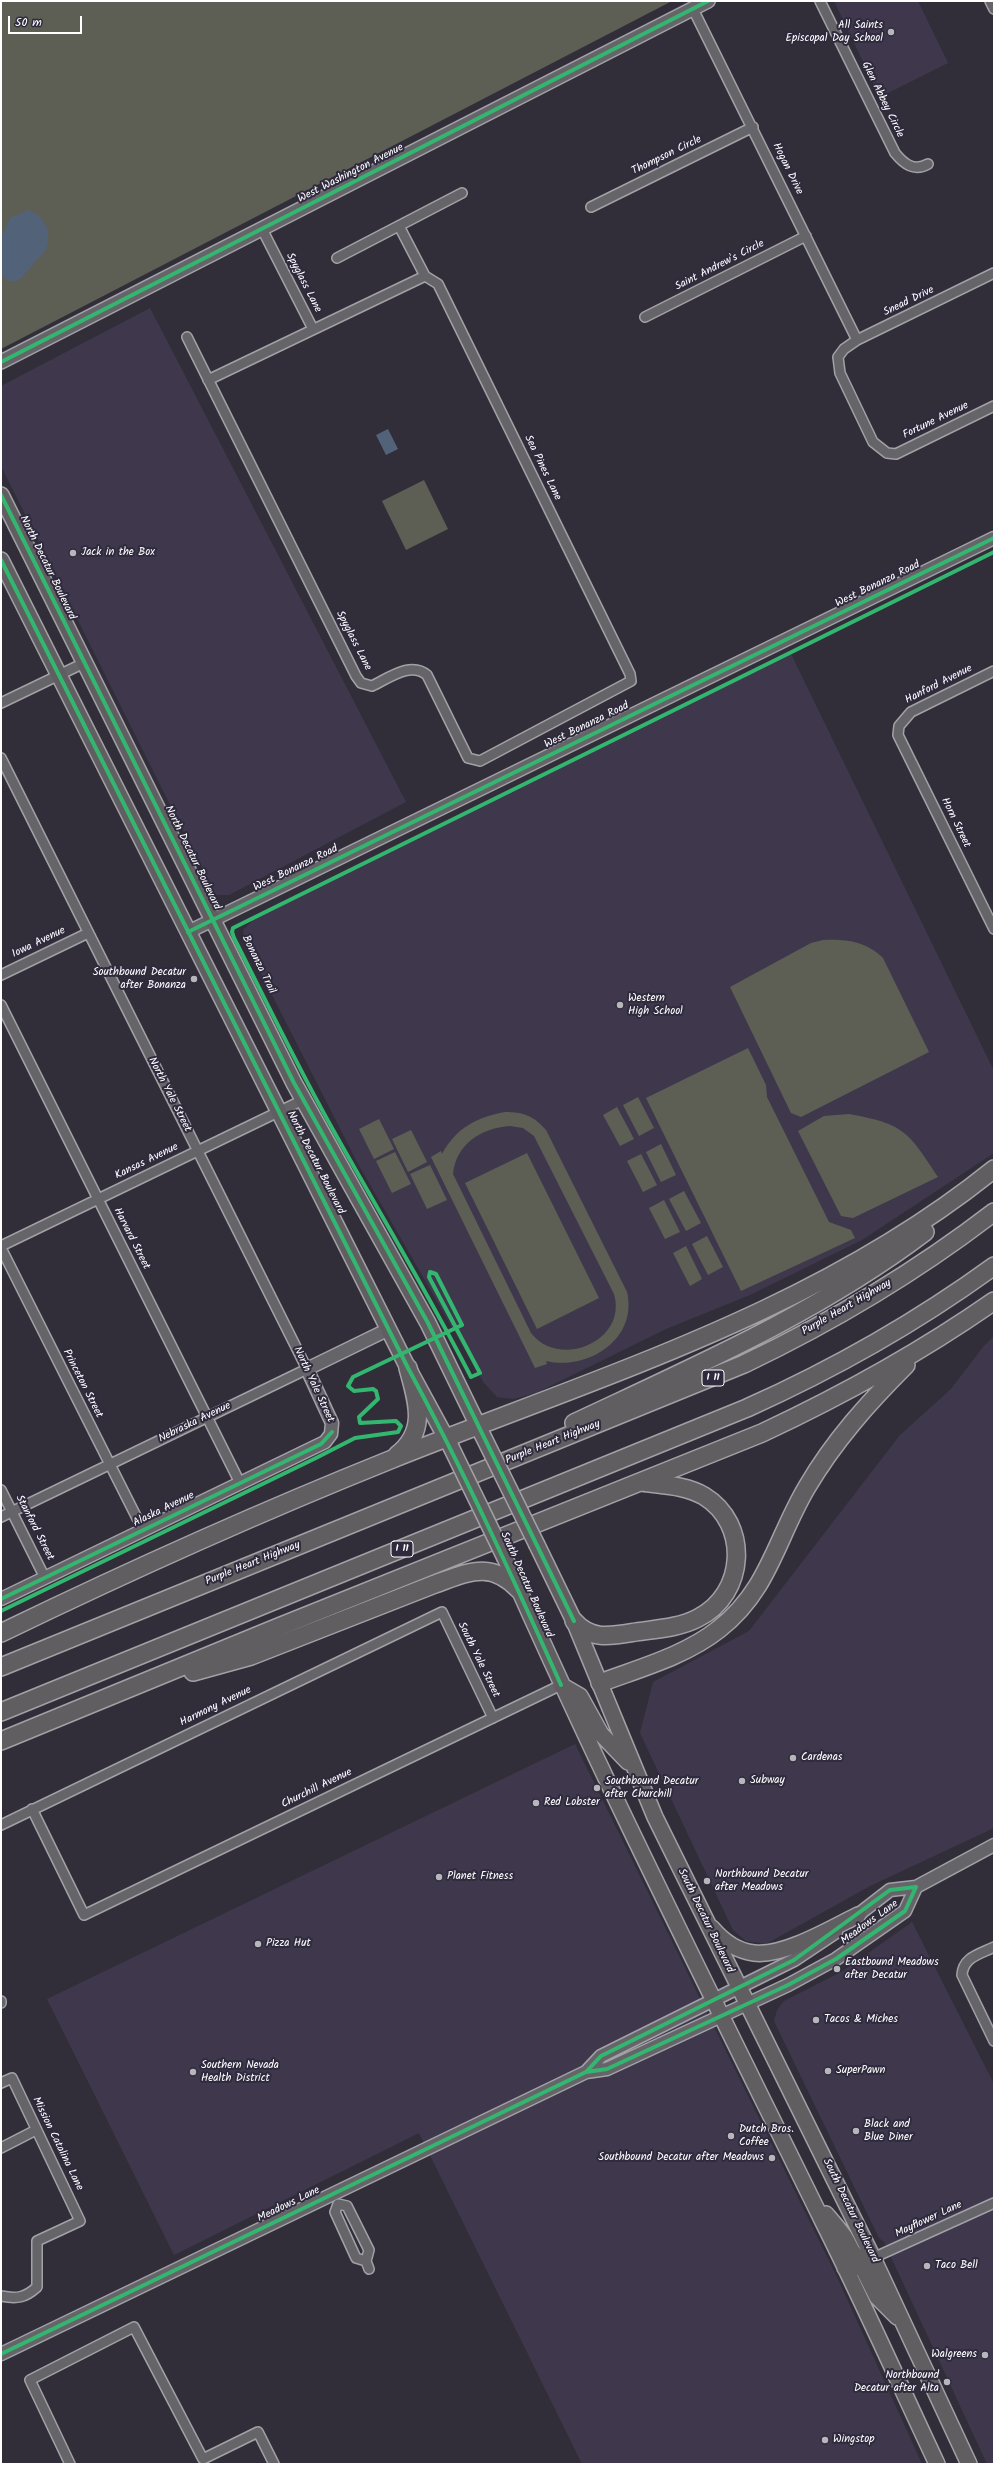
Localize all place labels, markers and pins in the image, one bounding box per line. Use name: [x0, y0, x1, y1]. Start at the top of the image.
place label: All Saints Episcopal Day School: [785, 19, 883, 45]
marker: All Saints Episcopal Day School: [886, 27, 896, 37]
place label: Jack in the Box: [81, 546, 155, 560]
marker: Jack in the Box: [68, 548, 78, 558]
place label: Southbound Decatur after Bonanza: [93, 966, 186, 992]
marker: Southbound Decatur after Bonanza: [189, 974, 199, 984]
place label: Western High School: [628, 992, 683, 1018]
marker: Western High School: [615, 1000, 625, 1010]
place label: Cardenas: [801, 1751, 843, 1765]
marker: Cardenas: [788, 1753, 798, 1763]
place label: Subway: [750, 1774, 785, 1788]
place label: Southbound Decatur after Churchill: [605, 1775, 698, 1801]
marker: Subway: [737, 1776, 747, 1786]
marker: Southbound Decatur after Churchill: [592, 1783, 602, 1793]
place label: Red Lobster: [544, 1796, 600, 1810]
marker: Red Lobster: [531, 1798, 541, 1808]
place label: Northbound Decatur after Meadows: [715, 1868, 808, 1894]
place label: Planet Fitness: [447, 1870, 513, 1884]
marker: Planet Fitness: [434, 1872, 444, 1882]
marker: Northbound Decatur after Meadows: [702, 1876, 712, 1886]
place label: Pizza Hut: [266, 1937, 311, 1951]
marker: Pizza Hut: [253, 1939, 263, 1949]
place label: Eastbound Meadows after Decatur: [845, 1956, 939, 1982]
marker: Eastbound Meadows after Decatur: [832, 1964, 842, 1974]
place label: Tacos & Miches: [824, 2013, 898, 2027]
marker: Tacos & Miches: [811, 2015, 821, 2025]
place label: Southern Nevada Health District: [201, 2059, 279, 2085]
place label: SuperPawn: [836, 2064, 885, 2078]
marker: SuperPawn: [823, 2066, 833, 2076]
marker: Southern Nevada Health District: [188, 2067, 198, 2077]
place label: Black and Blue Diner: [864, 2118, 913, 2144]
place label: Dutch Bros. Coffee: [739, 2123, 794, 2149]
marker: Black and Blue Diner: [851, 2126, 861, 2136]
marker: Dutch Bros. Coffee: [726, 2131, 736, 2141]
place label: Southbound Decatur after Meadows: [598, 2151, 764, 2165]
marker: Southbound Decatur after Meadows: [767, 2153, 777, 2163]
place label: Taco Bell: [935, 2259, 978, 2273]
marker: Taco Bell: [922, 2261, 932, 2271]
place label: Walgreens: [931, 2348, 977, 2362]
marker: Walgreens: [980, 2350, 990, 2360]
place label: Northbound Decatur after Alta: [854, 2369, 939, 2395]
marker: Northbound Decatur after Alta: [942, 2377, 952, 2387]
place label: Wingstop: [833, 2433, 874, 2447]
marker: Wingstop: [820, 2435, 830, 2445]

